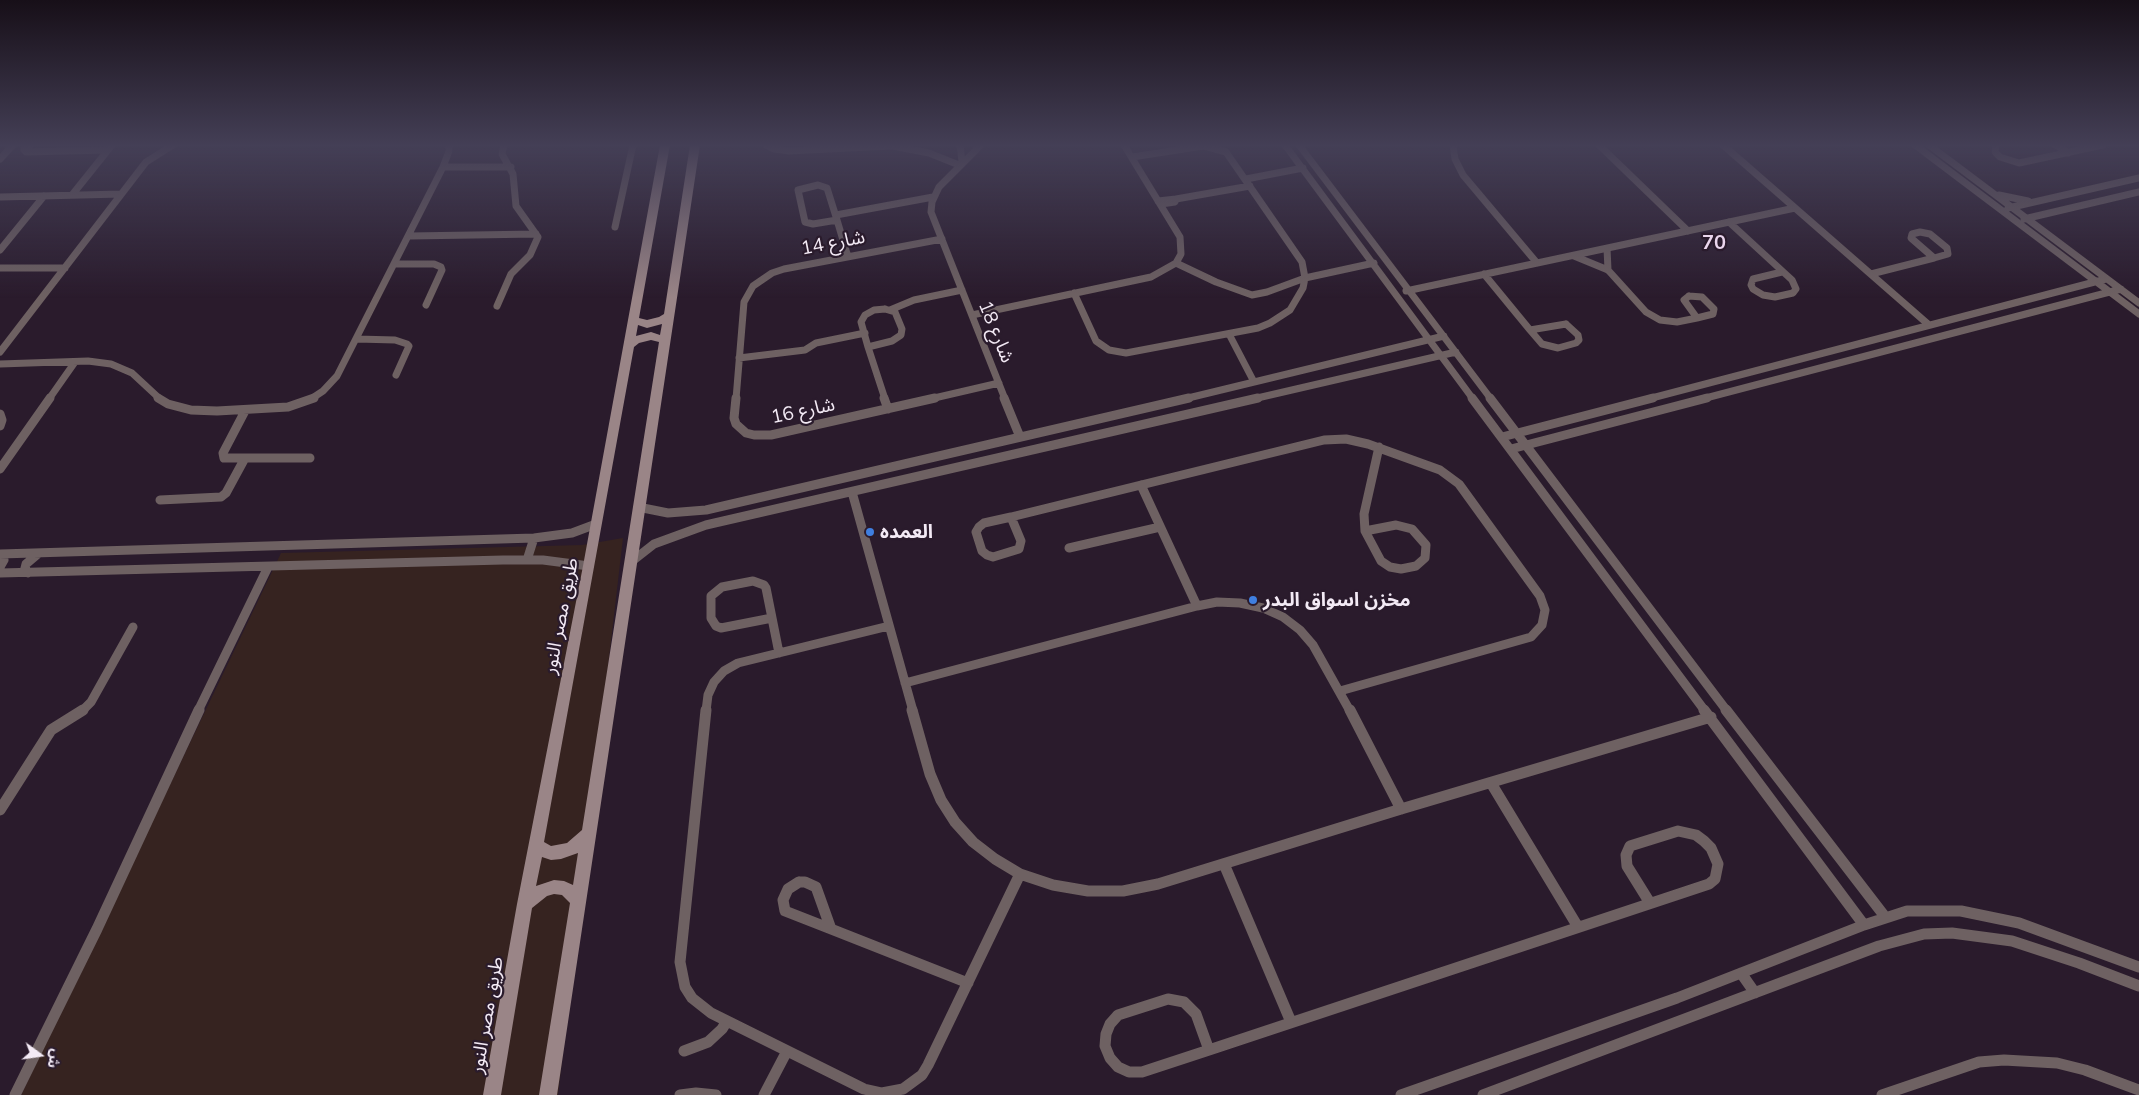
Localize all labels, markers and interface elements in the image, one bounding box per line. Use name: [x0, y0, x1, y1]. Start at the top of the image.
street label: شارع 14: [799, 226, 867, 260]
district label: 70: [1702, 231, 1726, 255]
street label: شارع 18: [973, 298, 1019, 366]
street label: شارع 16: [769, 393, 837, 429]
place label: العمده: [880, 521, 933, 543]
marker: العمده: [864, 526, 876, 538]
street label: طريق مصر النور: [539, 556, 583, 676]
place label: مخزن اسواق البدر: [1263, 589, 1410, 611]
marker: مخزن اسواق البدر: [1247, 594, 1259, 606]
street label: طريق مصر النور: [466, 955, 508, 1075]
north arrow: [15, 1030, 65, 1080]
text: ش: [44, 1047, 66, 1070]

